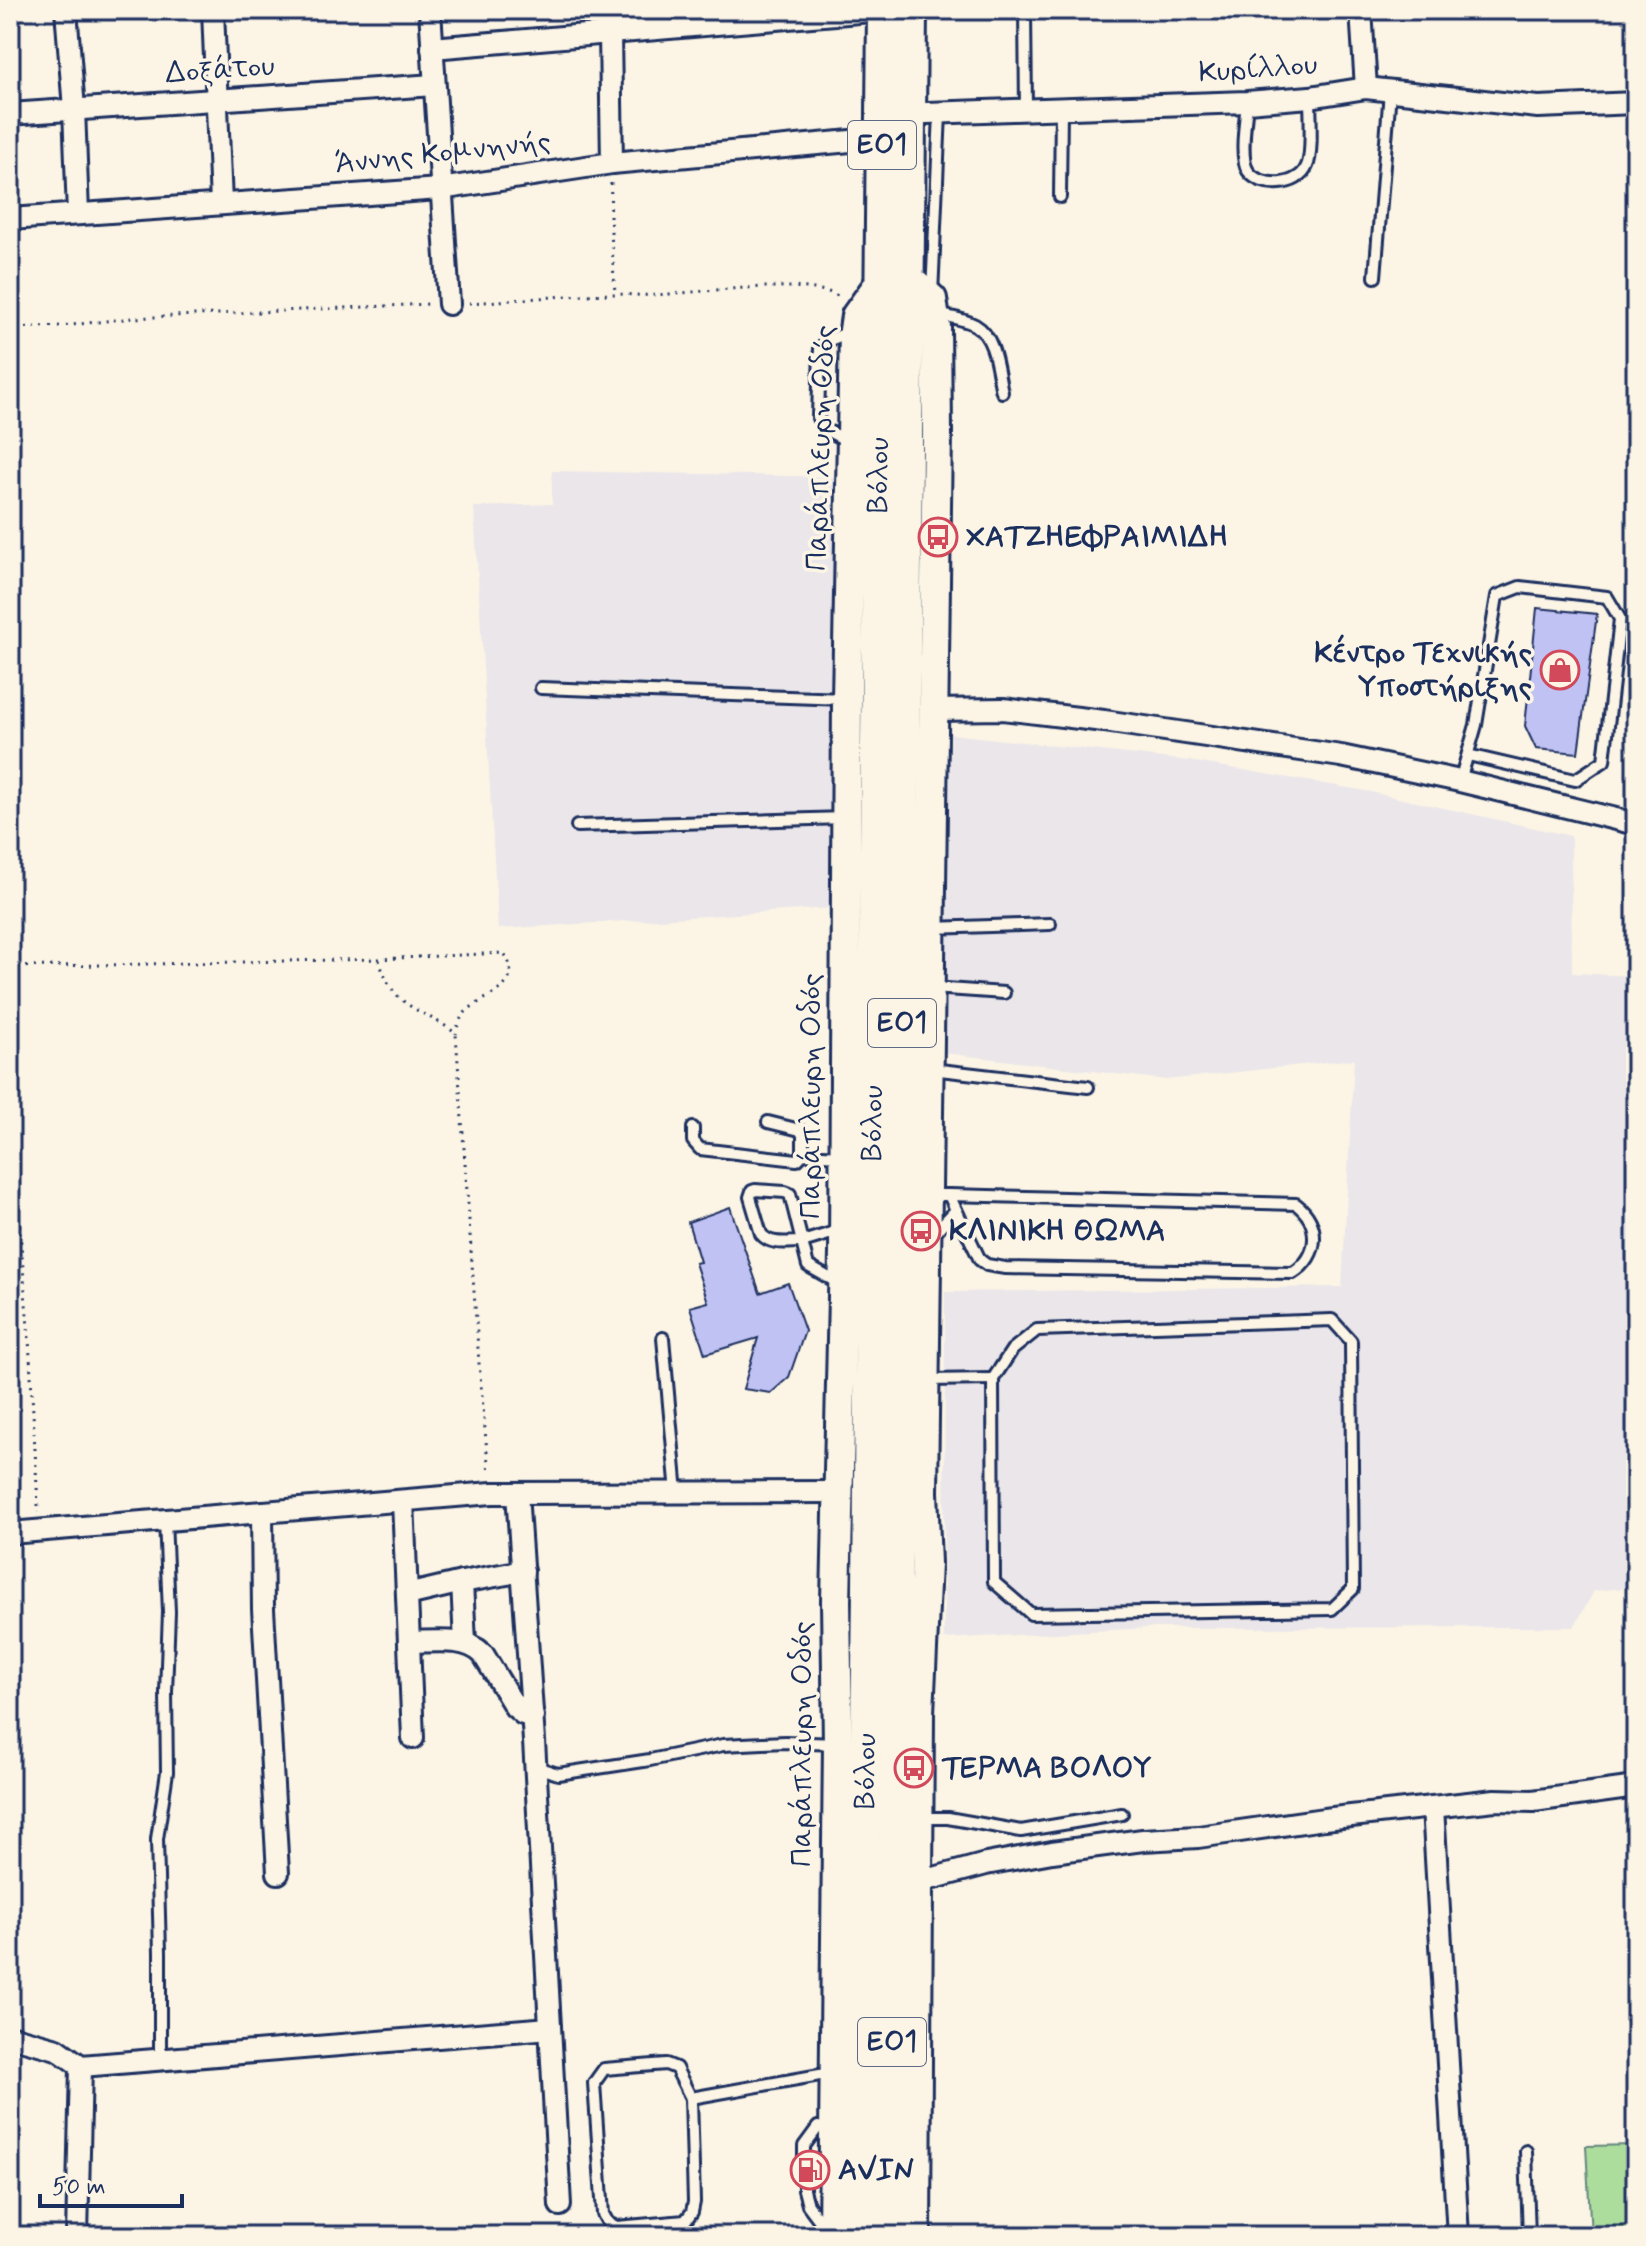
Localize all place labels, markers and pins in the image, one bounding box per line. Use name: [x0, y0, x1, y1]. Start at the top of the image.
bus stop icon: ΧΑΤΖΗΕΦΡΑΙΜΙΔΗ: [917, 516, 959, 558]
place label: ΧΑΤΖΗΕΦΡΑΙΜΙΔΗ: [966, 518, 1228, 557]
place label: Κέντρο Τεχνικής Υποστήριξης: [1314, 634, 1532, 707]
shop icon: Κέντρο Τεχνικής Υποστήριξης: [1539, 649, 1581, 691]
bus stop icon: ΚΛΙΝΙΚΗ ΘΩΜΑ: [900, 1210, 942, 1252]
place label: ΚΛΙΝΙΚΗ ΘΩΜΑ: [949, 1212, 1166, 1251]
bus stop icon: ΤΕΡΜΑ ΒΟΛΟΥ: [893, 1747, 935, 1789]
place label: ΤΕΡΜΑ ΒΟΛΟΥ: [941, 1749, 1152, 1788]
fuel station icon: AVIN: [789, 2149, 831, 2191]
place label: AVIN: [838, 2151, 914, 2190]

